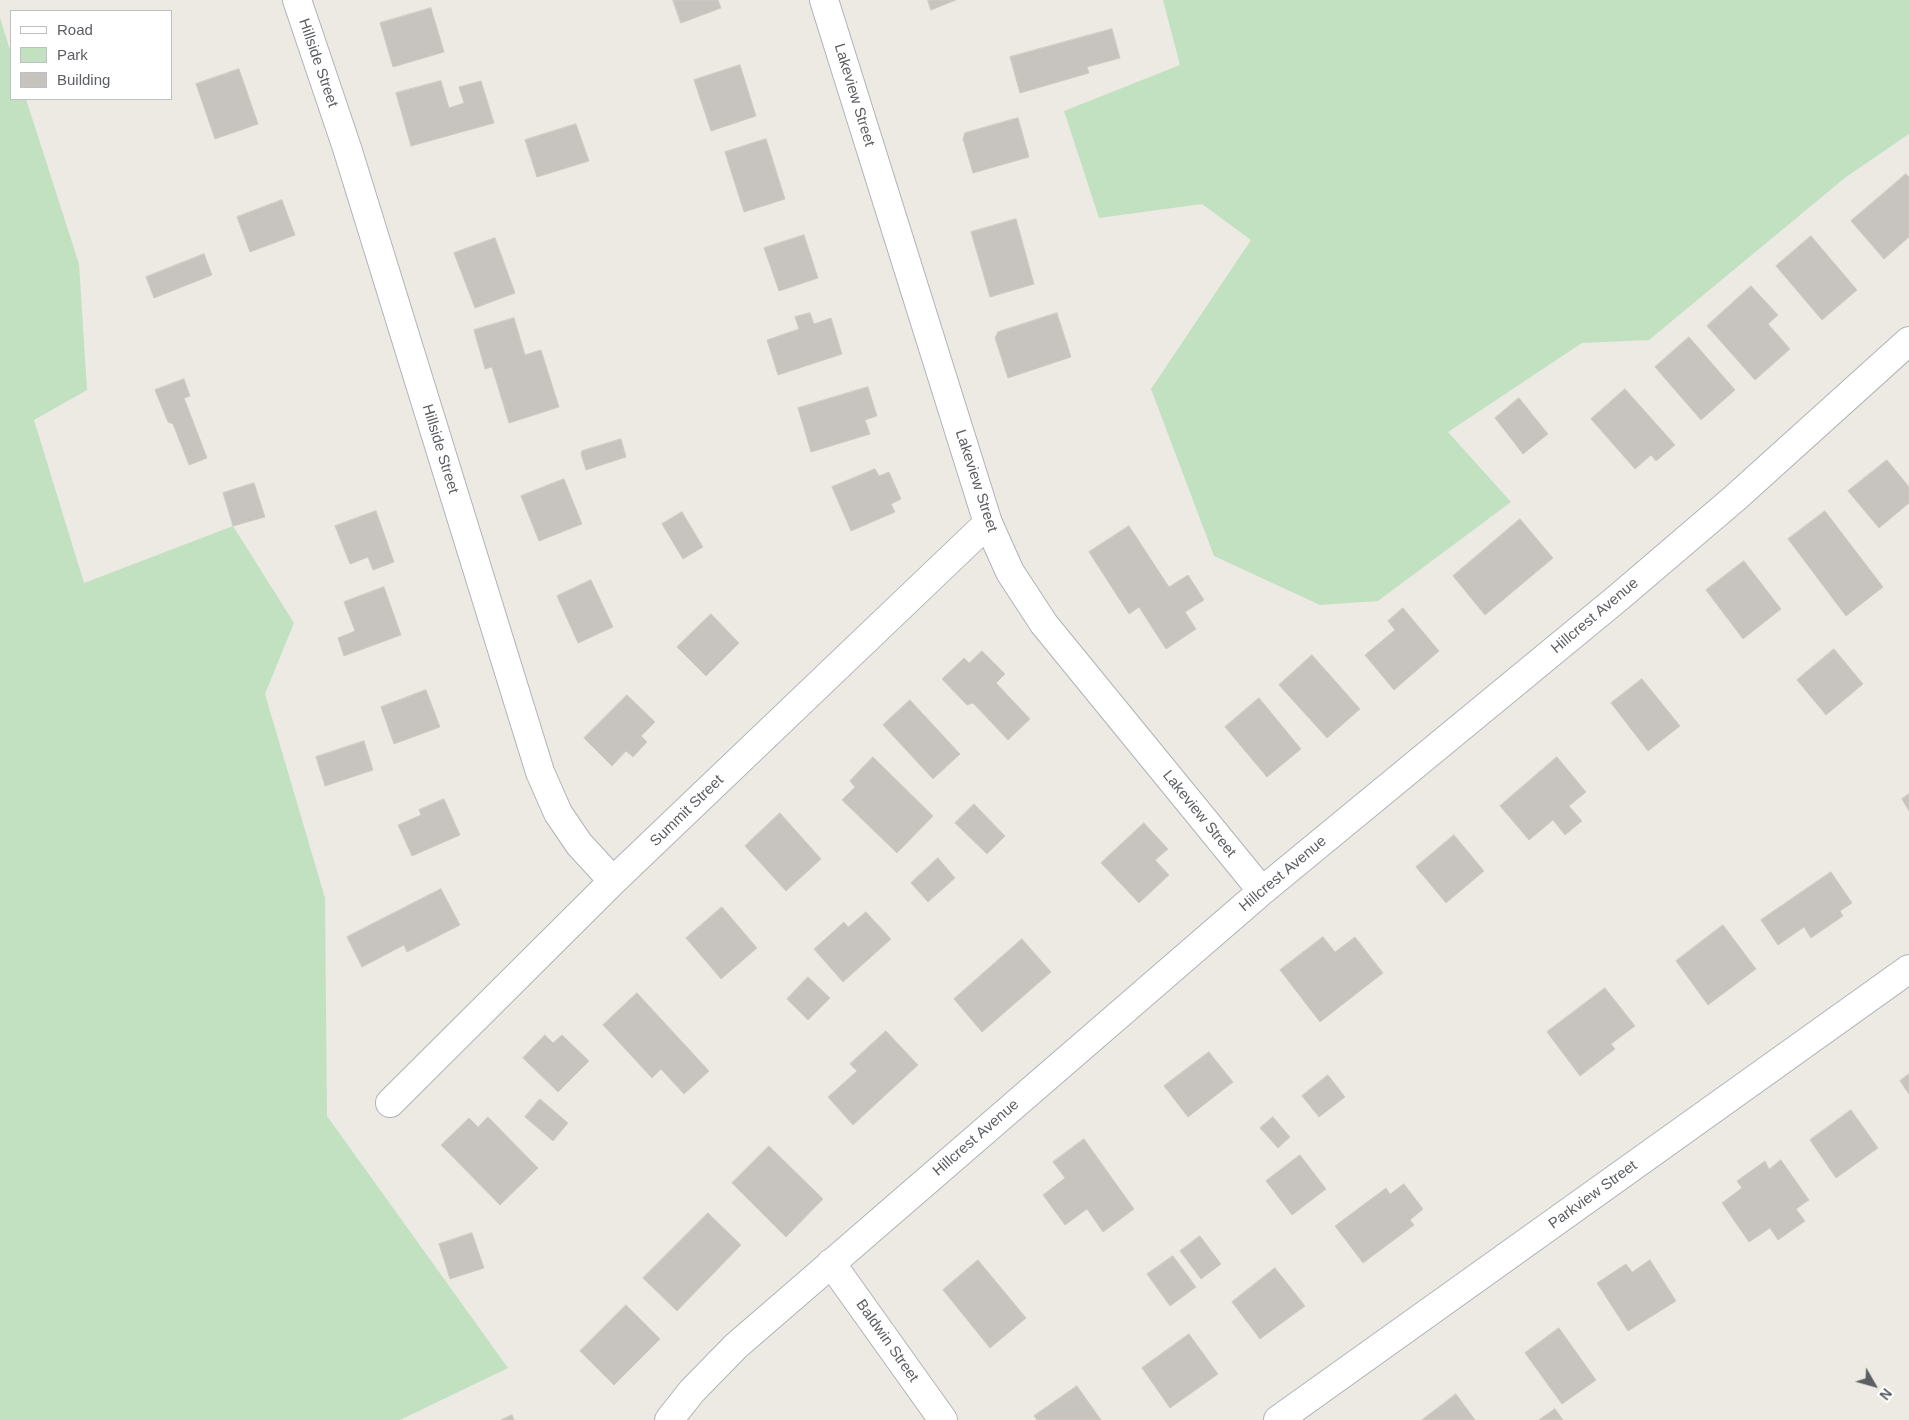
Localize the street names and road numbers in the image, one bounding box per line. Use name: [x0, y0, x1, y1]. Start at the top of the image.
street label: Hillside Street: [294, 16, 342, 110]
street label: Lakeview Street: [830, 41, 878, 149]
street label: Hillside Street: [418, 402, 462, 496]
street label: Lakeview Street: [951, 427, 1001, 535]
street label: Hillcrest Avenue: [1548, 574, 1642, 658]
street label: Lakeview Street: [1158, 767, 1240, 861]
street label: Summit Street: [647, 772, 727, 850]
street label: Hillcrest Avenue: [1236, 832, 1330, 916]
street label: Hillcrest Avenue: [929, 1096, 1023, 1180]
street label: Parkview Street: [1545, 1157, 1641, 1233]
street label: Baldwin Street: [852, 1296, 922, 1386]

